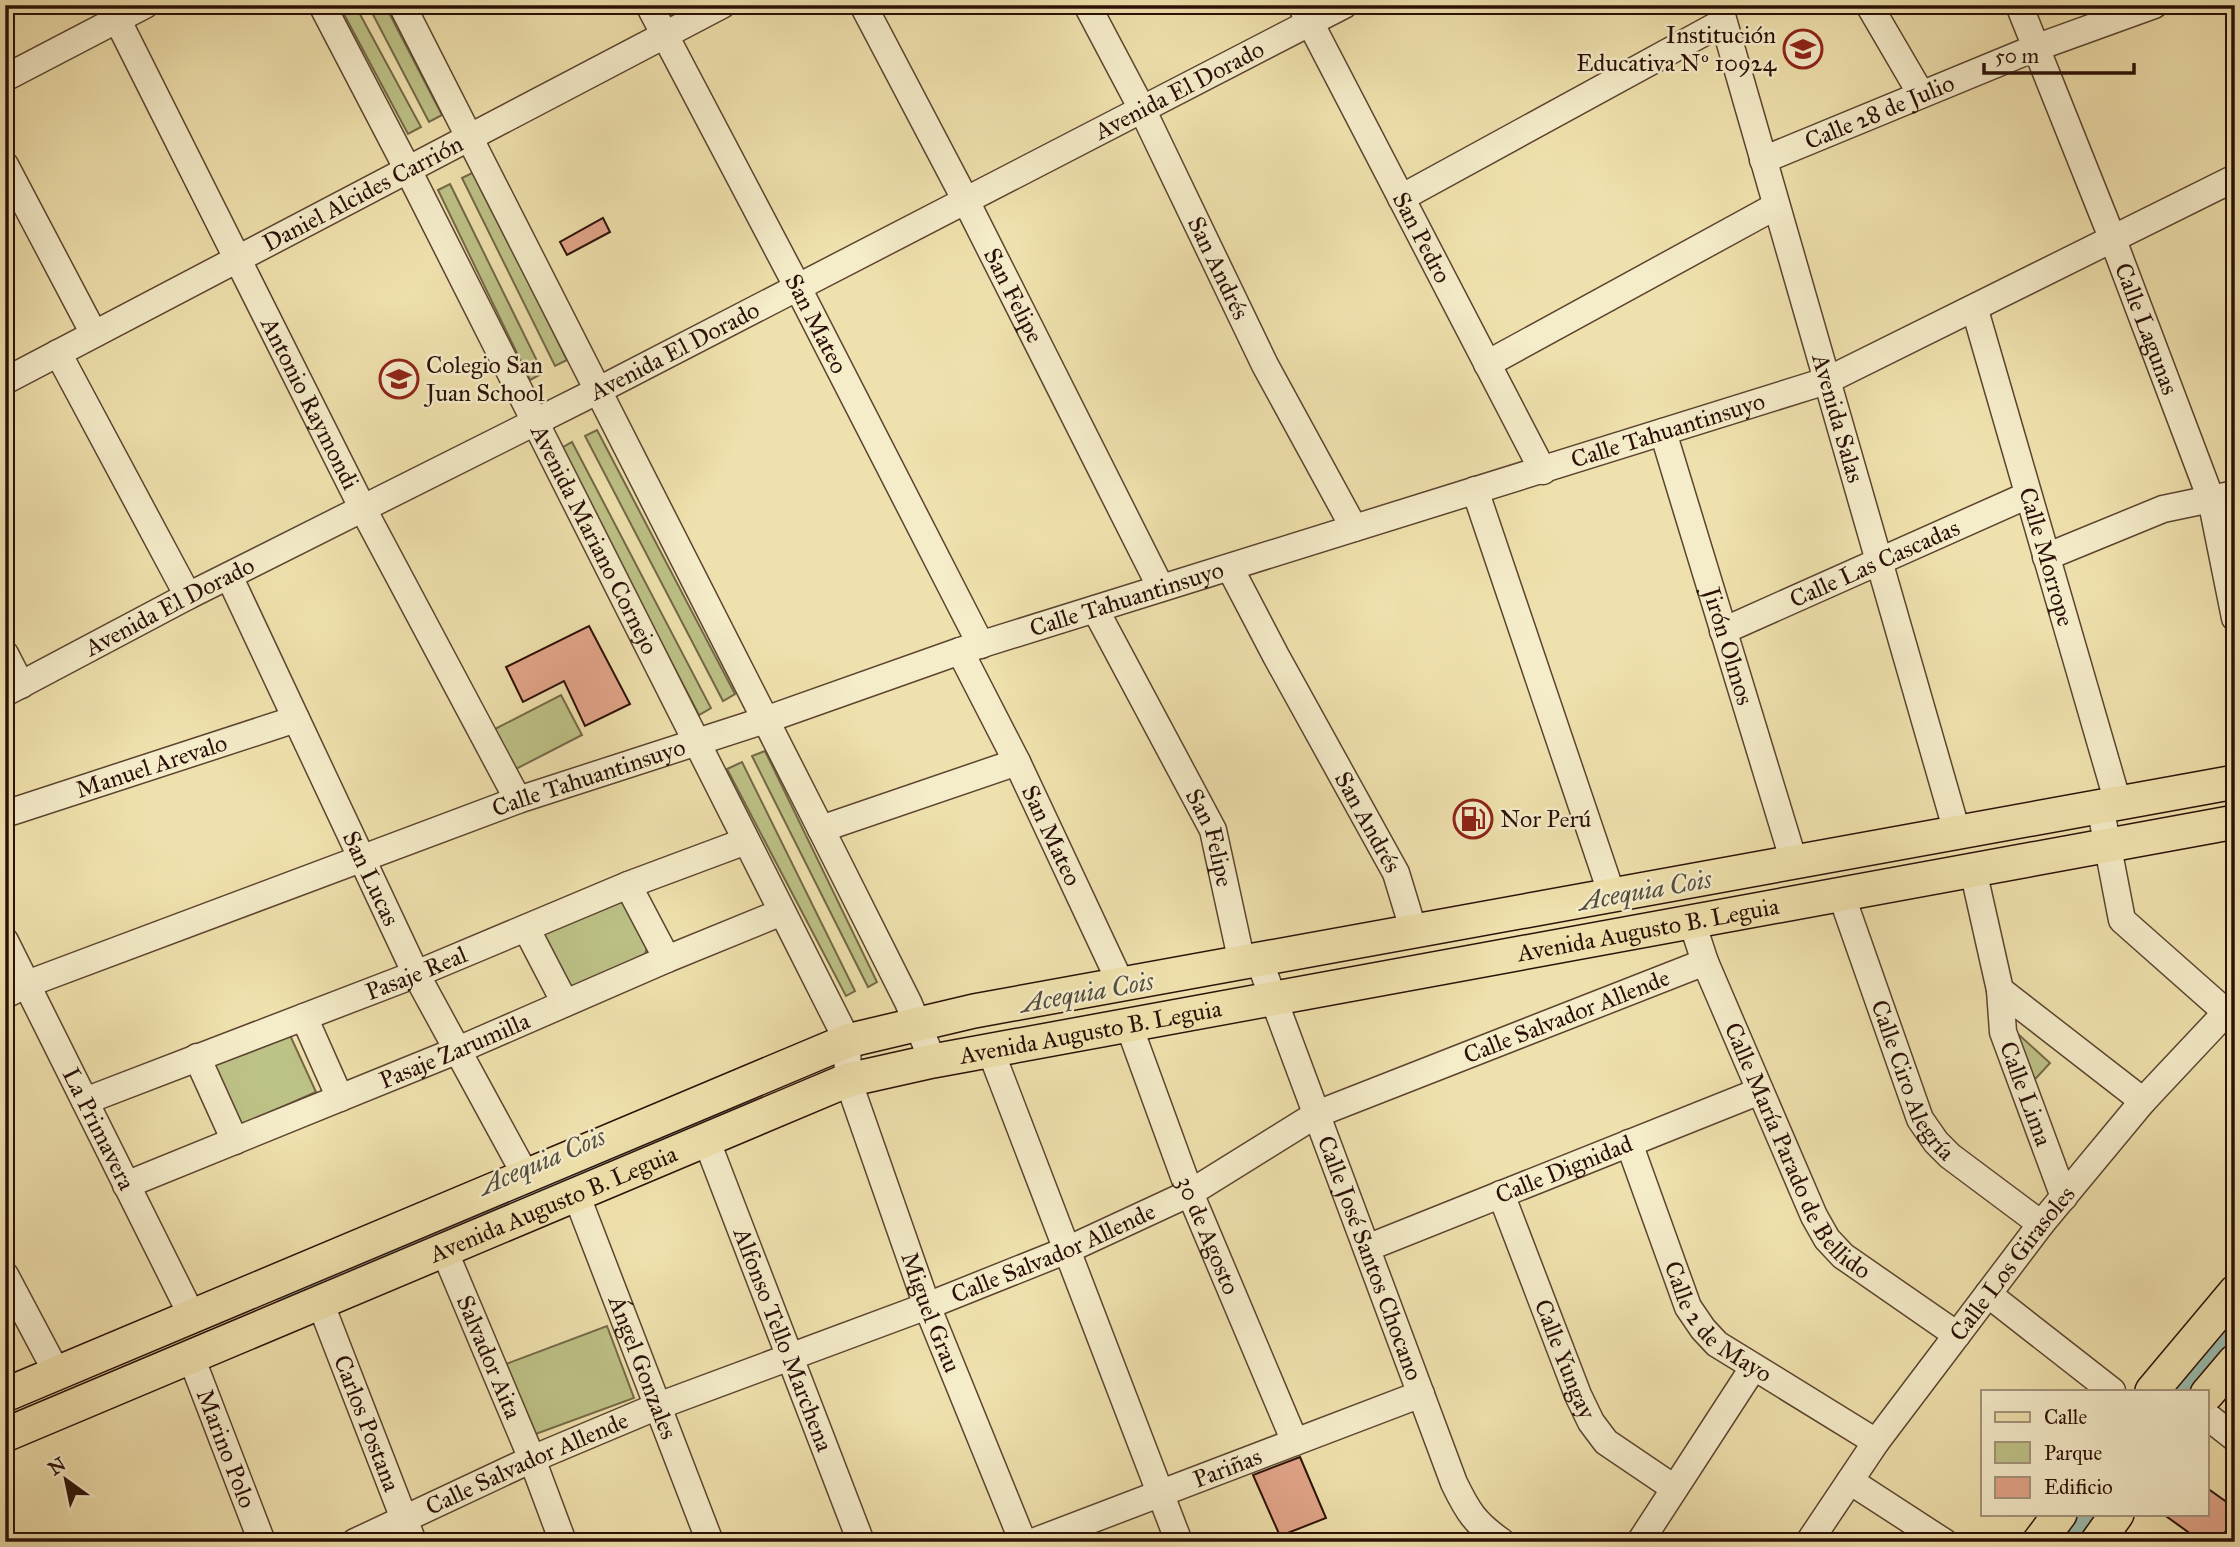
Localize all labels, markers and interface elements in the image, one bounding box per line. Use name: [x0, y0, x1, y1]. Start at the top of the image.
place label: Institución Educativa Nº 10924: [1576, 20, 1777, 78]
school or university icon: Institución Educativa Nº 10924: [1782, 28, 1824, 70]
scale bar: [1984, 32, 2135, 76]
street label: Avenida El Dorado: [1088, 34, 1269, 147]
text: 50 m: [1995, 43, 2040, 69]
street label: Calle 28 de Julio: [1800, 68, 1959, 156]
street label: Daniel Alcides Carrión: [258, 129, 468, 258]
street label: San Pedro: [1386, 187, 1458, 288]
street label: San Andrés: [1181, 211, 1256, 324]
street label: San Felipe: [977, 243, 1050, 348]
street label: Calle Lagunas: [2108, 259, 2185, 399]
street label: San Mateo: [778, 269, 854, 379]
street label: Avenida El Dorado: [584, 295, 765, 408]
street label: Antonio Raymondi: [254, 312, 366, 495]
street label: Avenida Salas: [1805, 349, 1871, 486]
place label: Colegio San Juan School: [423, 350, 545, 408]
school or university icon: Colegio San Juan School: [378, 358, 420, 400]
street label: Calle Tahuantinsuyo: [1567, 386, 1769, 475]
street label: Avenida Mariano Cornejo: [524, 419, 665, 659]
street label: Calle Morrope: [2012, 484, 2081, 630]
street label: Calle Las Cascadas: [1785, 512, 1964, 614]
street label: Avenida El Dorado: [79, 550, 259, 663]
street label: Calle Tahuantinsuyo: [1026, 555, 1227, 643]
street label: Jirón Olmos: [1695, 581, 1760, 709]
street label: Manuel Arevalo: [72, 728, 231, 805]
street label: Calle Tahuantinsuyo: [488, 732, 689, 823]
street label: San Andrés: [1328, 766, 1408, 878]
street label: San Mateo: [1015, 780, 1088, 891]
street label: San Felipe: [1179, 783, 1240, 890]
fuel station icon: Nor Perú: [1452, 798, 1494, 840]
place label: Nor Perú: [1500, 804, 1592, 834]
street label: San Lucas: [336, 826, 406, 931]
water label: Acequia Cois: [1573, 863, 1714, 918]
street label: Avenida Augusto B. Leguia: [1514, 891, 1782, 969]
street label: Pasaje Real: [361, 939, 472, 1007]
street label: Calle Salvador Allende: [1459, 962, 1674, 1070]
water label: Acequia Cois: [1015, 965, 1156, 1020]
street label: Avenida Augusto B. Leguia: [956, 993, 1225, 1071]
street label: Calle Ciro Alegría: [1864, 996, 1962, 1168]
street label: Pasaje Zarumilla: [375, 1005, 535, 1095]
street label: Calle María Parado de Bellido: [1718, 1018, 1877, 1286]
street label: Calle Lima: [1993, 1037, 2059, 1151]
street label: La Primavera: [56, 1063, 142, 1196]
water label: Acequia Cois: [471, 1120, 610, 1203]
street label: Calle Dignidad: [1491, 1129, 1637, 1210]
street label: Calle José Santos Chocano: [1311, 1131, 1429, 1385]
street label: Avenida Augusto B. Leguia: [424, 1138, 682, 1270]
street label: 30 de Agosto: [1170, 1172, 1246, 1299]
street label: Calle Los Girasoles: [1943, 1180, 2081, 1347]
street label: Calle Salvador Allende: [947, 1196, 1160, 1310]
street label: Alfonso Tello Marchena: [726, 1223, 840, 1457]
street label: Miguel Grau: [894, 1248, 968, 1377]
street label: Calle 2 de Mayo: [1658, 1257, 1778, 1389]
street label: Salvador Aita: [450, 1290, 529, 1424]
street label: Ángel Gonzales: [601, 1291, 684, 1444]
street label: Calle Yungay: [1528, 1295, 1603, 1425]
street label: Carlos Postana: [327, 1351, 407, 1497]
street label: Marino Polo: [190, 1385, 263, 1512]
legend: [1981, 1390, 2208, 1516]
text: Calle: [2044, 1404, 2087, 1430]
street label: Calle Salvador Allende: [421, 1405, 633, 1522]
text: Parque: [2044, 1440, 2103, 1466]
street label: Pariñas: [1189, 1441, 1266, 1495]
north arrow: [32, 1446, 102, 1516]
text: N: [44, 1452, 70, 1480]
text: Edificio: [2044, 1474, 2113, 1500]

